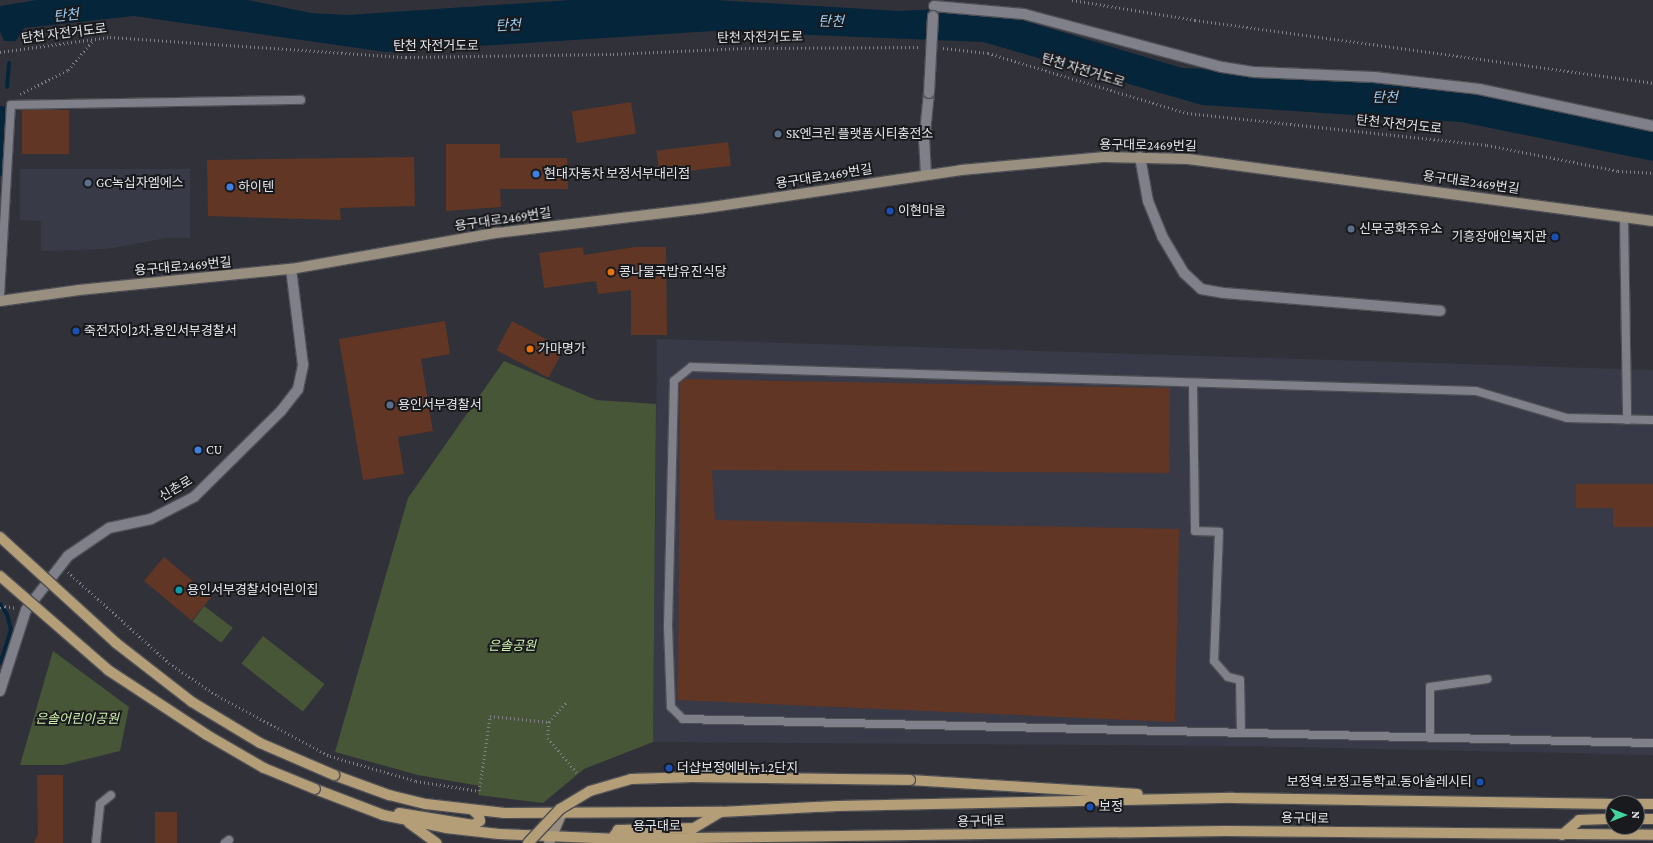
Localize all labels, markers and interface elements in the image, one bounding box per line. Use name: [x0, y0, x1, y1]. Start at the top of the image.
water label: 탄천: [52, 5, 80, 25]
water label: 탄천: [818, 12, 844, 30]
water label: 탄천: [495, 16, 521, 34]
street label: 탄천 자전거도로: [20, 21, 108, 47]
street label: 탄천 자전거도로: [717, 29, 803, 47]
street label: 탄천 자전거도로: [393, 38, 479, 54]
street label: 탄천 자전거도로: [1040, 51, 1126, 91]
water label: 탄천: [1372, 89, 1398, 105]
street label: 탄천 자전거도로: [1355, 113, 1443, 137]
place label: SK엔크린 플랫폼시티충전소: [786, 126, 934, 142]
marker: SK엔크린 플랫폼시티충전소: [773, 129, 783, 139]
street label: 용구대로2469번길: [1099, 137, 1197, 155]
street label: 용구대로2469번길: [775, 162, 873, 192]
place label: 현대자동차 보정서부대리점: [544, 166, 690, 182]
street label: 용구대로2469번길: [1422, 168, 1520, 198]
marker: 현대자동차 보정서부대리점: [531, 169, 541, 179]
place label: GC녹십자엠에스: [96, 175, 184, 191]
marker: GC녹십자엠에스: [83, 178, 93, 188]
place label: 하이텐: [238, 179, 274, 195]
marker: 하이텐: [225, 182, 235, 192]
place label: 이현마을: [898, 203, 946, 219]
street label: 용구대로2469번길: [454, 205, 552, 235]
marker: 이현마을: [885, 206, 895, 216]
place label: 신무궁화주유소: [1359, 221, 1443, 237]
marker: 신무궁화주유소: [1346, 224, 1356, 234]
place label: 기흥장애인복지관: [1451, 229, 1547, 245]
marker: 기흥장애인복지관: [1550, 232, 1560, 242]
street label: 용구대로2469번길: [134, 255, 232, 279]
place label: 콩나물국밥유진식당: [619, 264, 727, 280]
marker: 콩나물국밥유진식당: [606, 267, 616, 277]
place label: 죽전자이2차.용인서부경찰서: [84, 323, 237, 339]
marker: 죽전자이2차.용인서부경찰서: [71, 326, 81, 336]
place label: 가마명가: [538, 341, 586, 357]
marker: 가마명가: [525, 344, 535, 354]
place label: 용인서부경찰서: [398, 397, 482, 413]
marker: 용인서부경찰서: [385, 400, 395, 410]
place label: CU: [206, 442, 222, 458]
marker: CU: [193, 445, 203, 455]
street label: 신촌로: [157, 473, 195, 505]
place label: 용인서부경찰서어린이집: [187, 582, 319, 598]
marker: 용인서부경찰서어린이집: [174, 585, 184, 595]
park label: 은솔공원: [488, 638, 536, 654]
park label: 은솔어린이공원: [35, 711, 119, 727]
place label: 더샵보정에비뉴1.2단지: [677, 760, 798, 776]
marker: 더샵보정에비뉴1.2단지: [664, 763, 674, 773]
place label: 보정역.보정고등학교.동아솔레시티: [1287, 774, 1472, 790]
marker: 보정역.보정고등학교.동아솔레시티: [1475, 777, 1485, 787]
north arrow: [1605, 795, 1645, 835]
place label: 보정: [1099, 799, 1123, 815]
marker: 보정: [1084, 801, 1096, 813]
street label: 용구대로: [1281, 811, 1329, 827]
text: N: [1630, 811, 1642, 819]
street label: 용구대로: [957, 814, 1005, 830]
street label: 용구대로: [633, 818, 681, 834]

